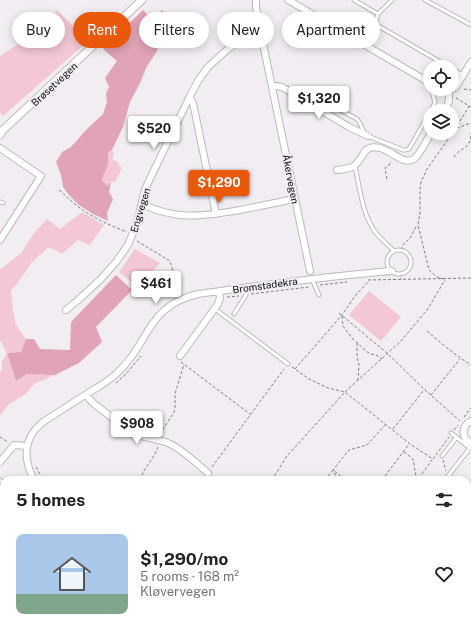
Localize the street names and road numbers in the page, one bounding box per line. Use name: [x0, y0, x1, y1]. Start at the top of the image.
street label: Brøsetvegen: [28, 59, 80, 108]
street label: Åkervegen: [280, 153, 302, 205]
street label: Engvegen: [128, 186, 153, 234]
street label: Bromstadekra: [232, 274, 298, 296]

